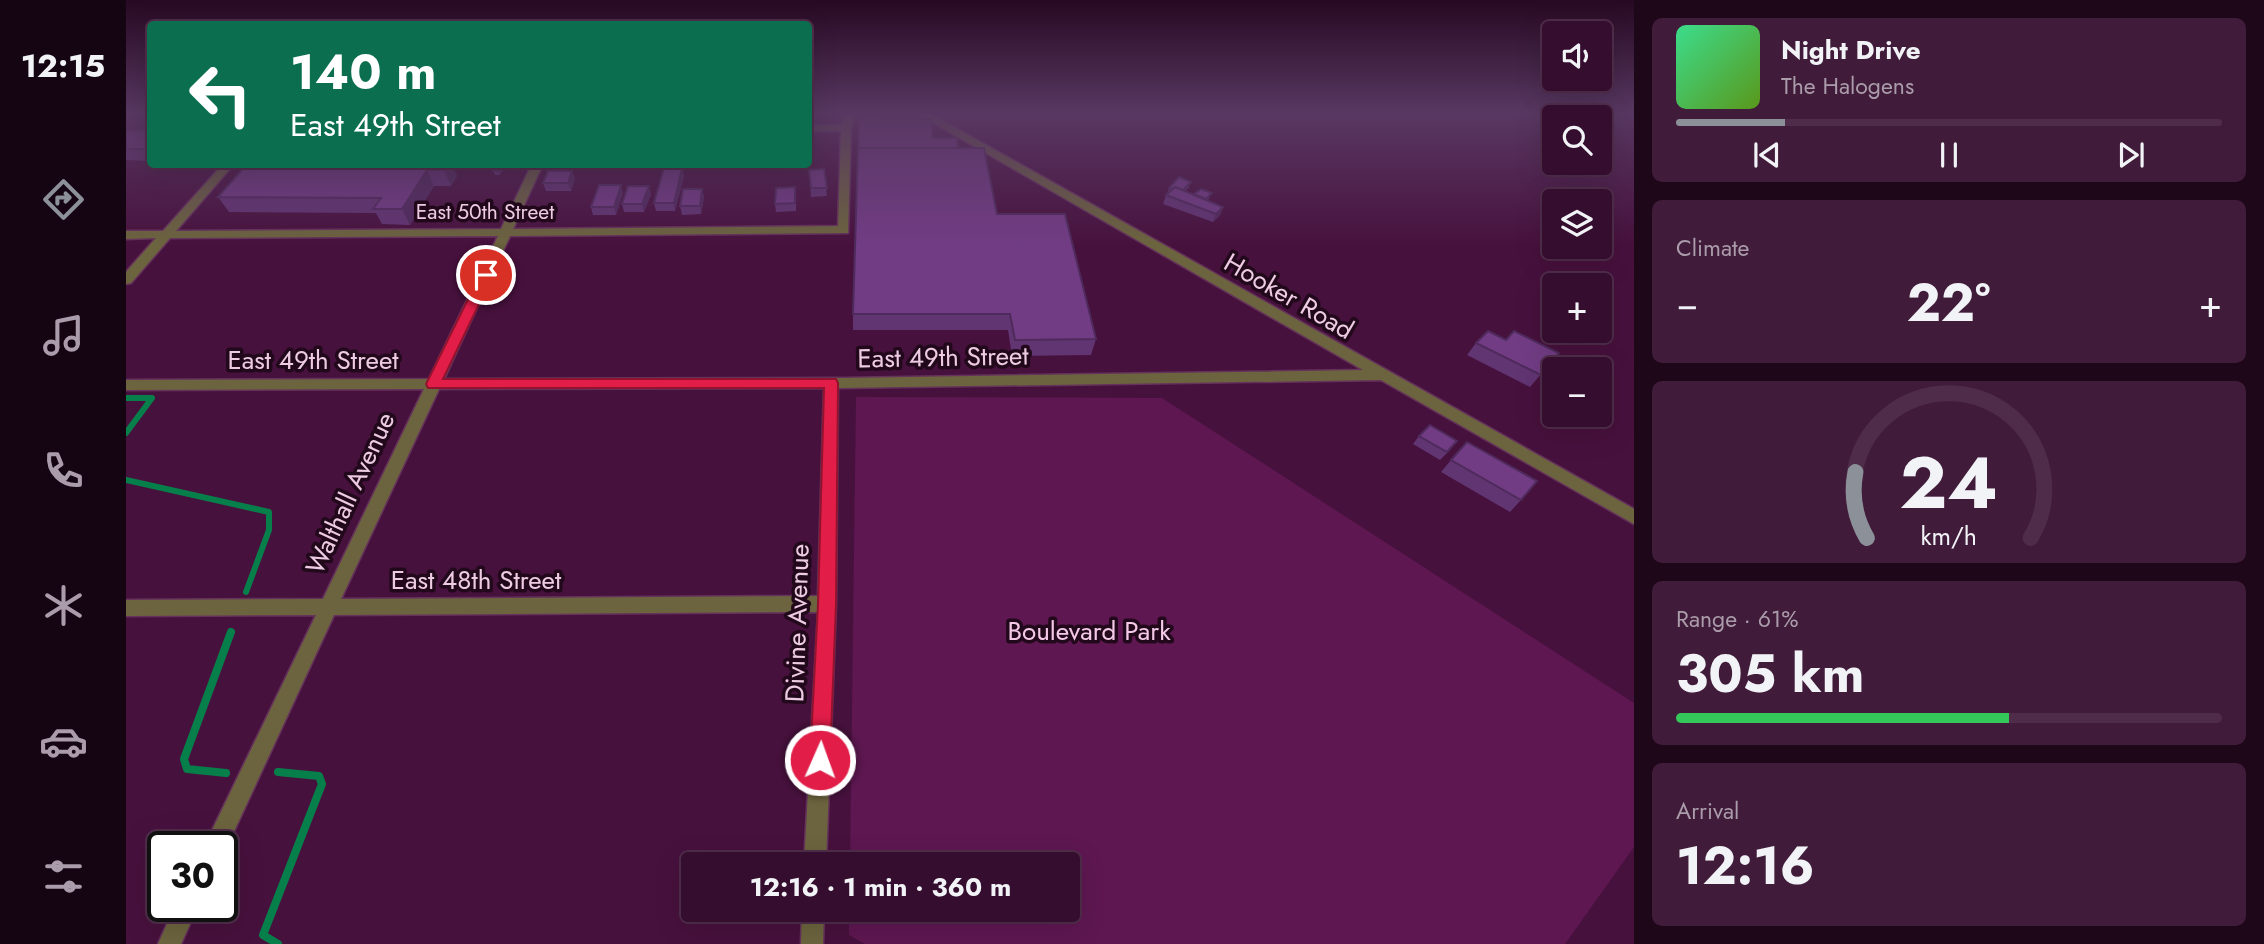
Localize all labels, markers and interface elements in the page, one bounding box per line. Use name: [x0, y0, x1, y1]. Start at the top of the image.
map controls: [1542, 21, 1612, 427]
button: sound: [1542, 21, 1612, 91]
text: Night Drive: [1781, 31, 1921, 69]
text: 140 m: [290, 37, 436, 107]
text: 12:15: [21, 43, 105, 89]
icon: left: [175, 49, 266, 140]
text: The Halogens: [1781, 69, 1914, 103]
text: East 49th Street: [290, 102, 501, 148]
button: search: [1542, 105, 1612, 175]
icon: previous: [1748, 136, 1786, 174]
icon: pause: [1930, 136, 1968, 174]
icon: next: [2112, 136, 2150, 174]
icon: directions: [39, 175, 88, 224]
button: layers: [1542, 189, 1612, 259]
street label: East 50th Street: [416, 197, 554, 227]
text: Climate: [1676, 231, 1749, 265]
street label: Hooker Road: [1217, 243, 1361, 349]
pin: [456, 245, 516, 305]
icon: arrive: [467, 256, 505, 294]
text: 22°: [1907, 265, 1990, 341]
button: +: [1542, 273, 1612, 343]
text: −: [1676, 276, 1698, 331]
text: +: [2199, 276, 2222, 331]
icon: music: [39, 311, 88, 360]
street label: East 49th Street: [857, 336, 1030, 377]
street label: East 49th Street: [227, 341, 399, 379]
button: −: [1542, 357, 1612, 427]
street label: Walthall Avenue: [296, 406, 404, 580]
text: 24: [1900, 430, 1998, 535]
icon: phone: [39, 446, 88, 495]
text: km/h: [1921, 518, 1977, 554]
street label: Divine Avenue: [775, 543, 819, 703]
street label: East 48th Street: [391, 561, 562, 599]
icon: climate: [39, 581, 88, 630]
text: Range · 61%: [1676, 602, 1799, 636]
park label: Boulevard Park: [1007, 612, 1171, 650]
text: 305 km: [1676, 636, 1865, 712]
icon: car: [39, 717, 88, 766]
position arrow: [783, 723, 857, 797]
text: Arrival: [1676, 794, 1739, 828]
text: 12:16: [1676, 828, 1815, 904]
speed limit sign: 30: [147, 831, 238, 922]
icon: filters: [39, 852, 88, 901]
text: 12:16 · 1 min · 360 m: [750, 868, 1011, 906]

